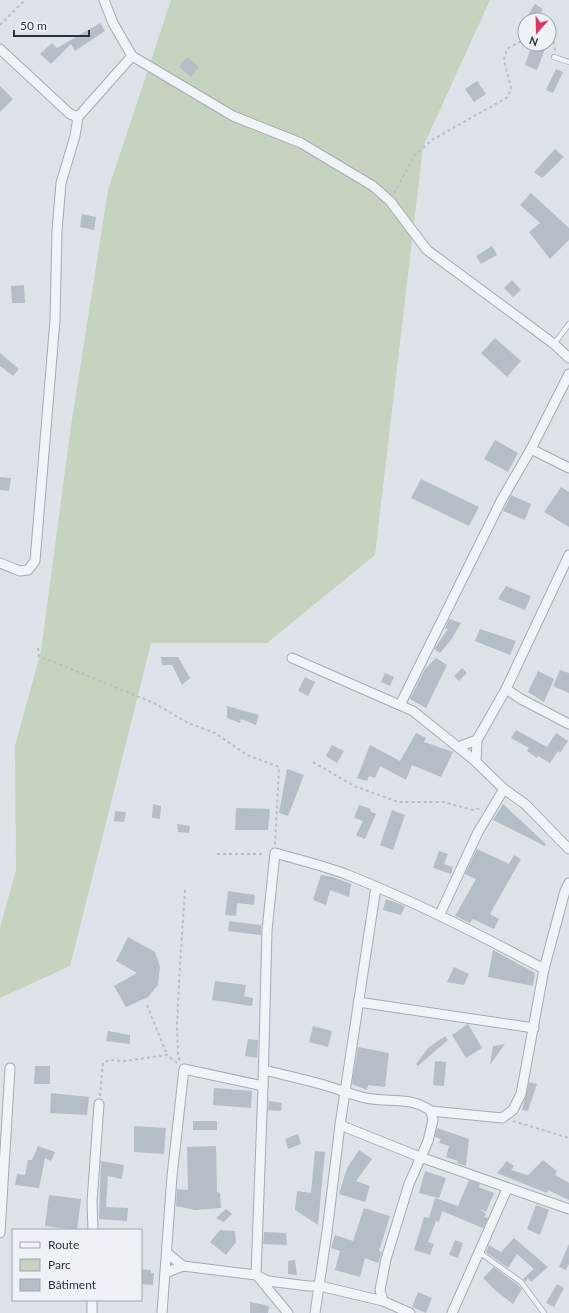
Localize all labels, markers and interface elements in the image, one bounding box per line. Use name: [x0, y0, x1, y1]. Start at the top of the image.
scale bar: [14, 12, 89, 38]
north arrow: [517, 12, 557, 52]
text: 50 m: [20, 18, 47, 33]
text: N: [527, 34, 540, 49]
legend: [12, 1229, 142, 1301]
text: Route: [48, 1237, 79, 1252]
text: Parc: [48, 1257, 71, 1272]
text: Bâtiment: [48, 1277, 97, 1292]

